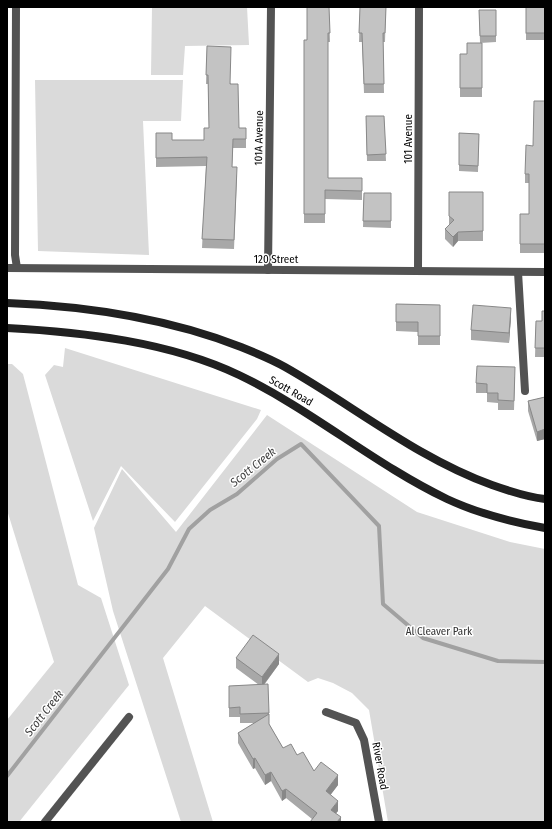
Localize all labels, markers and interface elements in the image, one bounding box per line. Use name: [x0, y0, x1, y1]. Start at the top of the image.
street label: 101A Avenue: [252, 110, 266, 166]
street label: 101 Avenue: [402, 114, 415, 164]
street label: 120 Street: [254, 253, 299, 266]
street label: Scott Road: [267, 373, 315, 409]
water label: Scott Creek: [227, 444, 279, 490]
park label: Al Cleaver Park: [406, 625, 473, 638]
water label: Scott Creek: [21, 687, 66, 740]
street label: River Road: [369, 741, 391, 791]

